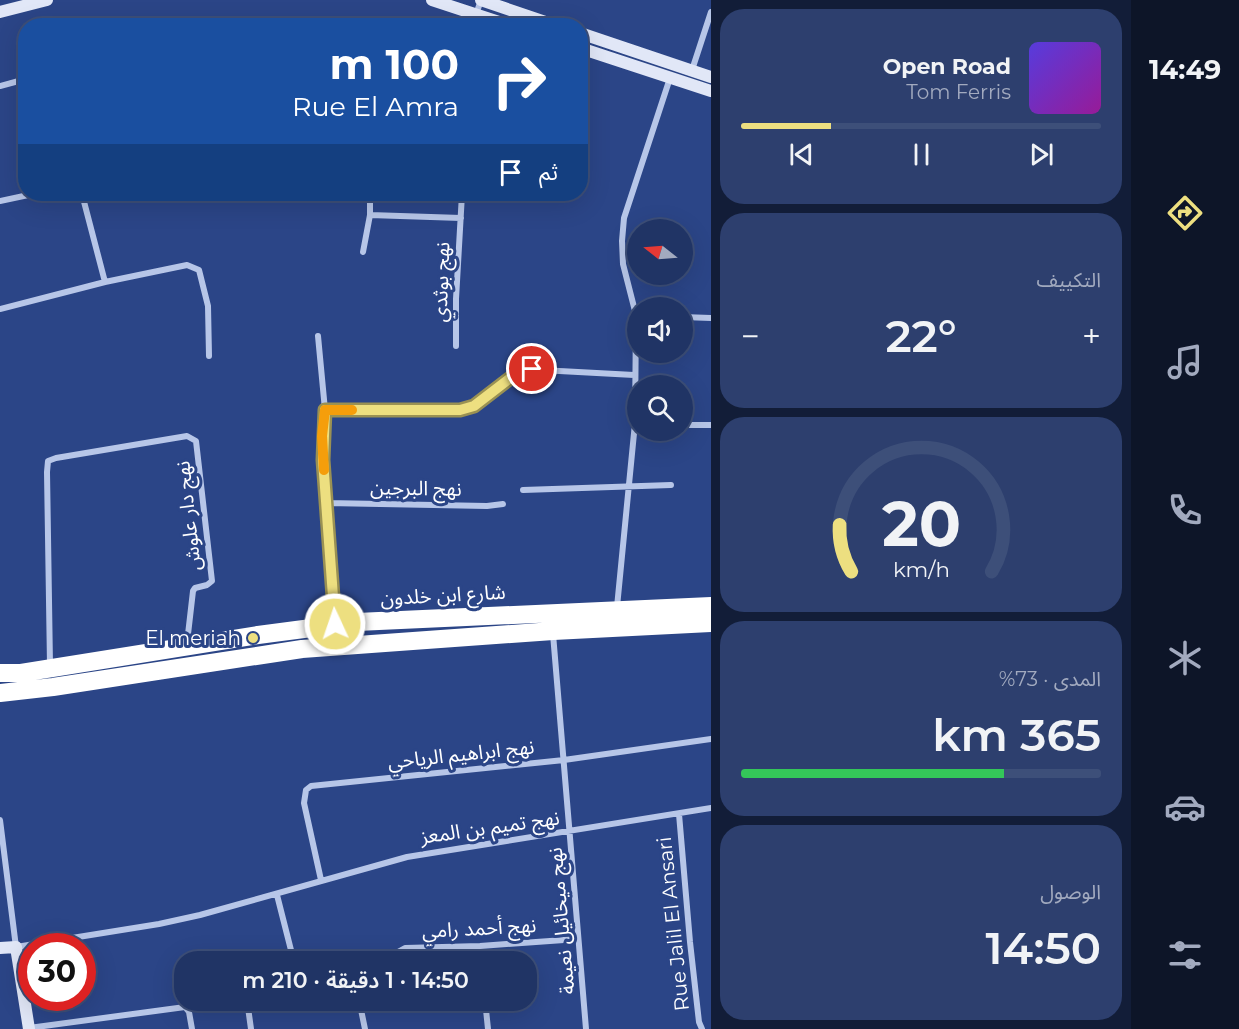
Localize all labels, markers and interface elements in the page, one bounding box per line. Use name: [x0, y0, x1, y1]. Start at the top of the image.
text: 100 m: [330, 38, 459, 90]
icon: right: [480, 42, 558, 120]
text: Open Road: [883, 53, 1011, 80]
text: 14:49: [1149, 53, 1221, 86]
text: Tom Ferris: [906, 80, 1011, 104]
text: Rue El Amra: [292, 90, 459, 123]
icon: previous: [785, 138, 818, 171]
icon: pause: [905, 138, 938, 171]
icon: next: [1025, 138, 1058, 171]
icon: arrive: [494, 156, 527, 189]
text: ثم: [539, 159, 558, 186]
icon: directions: [1164, 192, 1206, 234]
north arrow: [627, 219, 693, 285]
map controls: [627, 219, 693, 441]
street label: نهج بوثدي: [428, 241, 458, 323]
text: التكييف: [1037, 268, 1101, 292]
button: sound: [627, 297, 693, 363]
text: 22°: [885, 308, 957, 363]
text: −: [741, 316, 760, 356]
text: +: [1082, 316, 1101, 356]
icon: music: [1164, 341, 1206, 383]
pin: [506, 343, 557, 394]
icon: arrive: [515, 352, 548, 385]
button: search: [627, 375, 693, 441]
street label: نهج دار علوش: [170, 460, 209, 572]
street label: نهج البرجين: [370, 475, 462, 504]
text: 20: [881, 486, 961, 562]
icon: phone: [1164, 489, 1206, 531]
text: km/h: [892, 556, 950, 582]
street label: شارع ابن خلدون: [380, 580, 506, 613]
position arrow: [303, 592, 367, 656]
place label: El meriah: [145, 626, 241, 650]
marker: El meriah: [246, 631, 260, 645]
icon: climate: [1164, 637, 1206, 679]
text: المدى · 73%: [999, 667, 1101, 691]
text: 365 km: [932, 707, 1101, 762]
street label: نهج ابراهيم الرياحي: [387, 734, 536, 777]
icon: car: [1164, 786, 1206, 828]
street label: نهج تميم بن المعز: [418, 805, 562, 852]
street label: Rue Jalil El Ansari: [652, 836, 694, 1012]
street label: نهج ميخائيل نعيمة: [543, 846, 582, 996]
text: الوصول: [1040, 880, 1101, 904]
street label: نهج أحمد رامي: [421, 913, 537, 947]
text: 14:50: [985, 920, 1101, 975]
speed limit sign: 30: [18, 933, 96, 1011]
icon: filters: [1164, 934, 1206, 976]
text: 14:50 · 1 دقيقة · 210 m: [242, 967, 469, 994]

